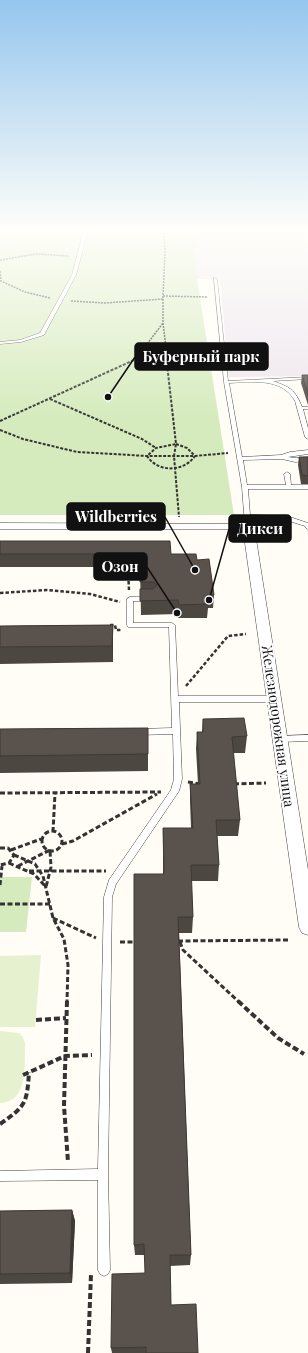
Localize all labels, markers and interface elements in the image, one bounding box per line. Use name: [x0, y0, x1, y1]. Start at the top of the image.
callout: Буферный парк: [135, 343, 268, 370]
text: Буферный парк: [143, 346, 260, 366]
callout: Wildberries: [67, 503, 165, 530]
text: Wildberries: [74, 506, 157, 526]
callout: Дикси: [229, 515, 291, 542]
text: Дикси: [237, 518, 283, 538]
callout: Озон: [94, 553, 147, 580]
text: Озон: [101, 556, 139, 576]
street label: Железнодорожная улица: [258, 644, 299, 808]

